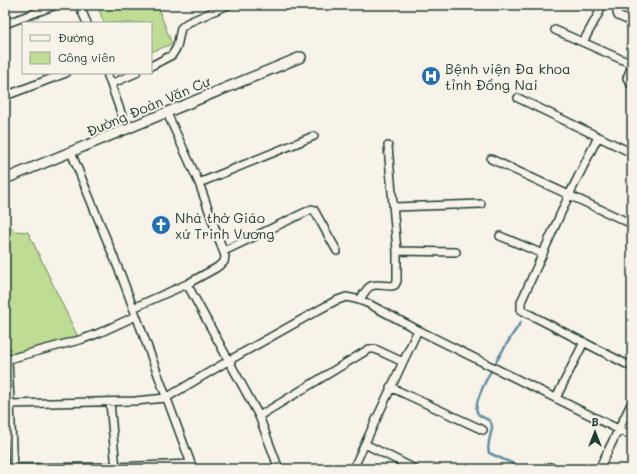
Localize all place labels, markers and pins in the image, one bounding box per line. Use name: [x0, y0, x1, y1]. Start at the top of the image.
place label: Bệnh viện Đa khoa tỉnh Đồng Nai: [445, 59, 571, 94]
hospital icon: Bệnh viện Đa khoa tỉnh Đồng Nai: [420, 65, 442, 87]
place label: Nhà thờ Giáo xứ Trinh Vương: [175, 208, 274, 243]
church icon: Nhà thờ Giáo xứ Trinh Vương: [150, 214, 172, 236]

